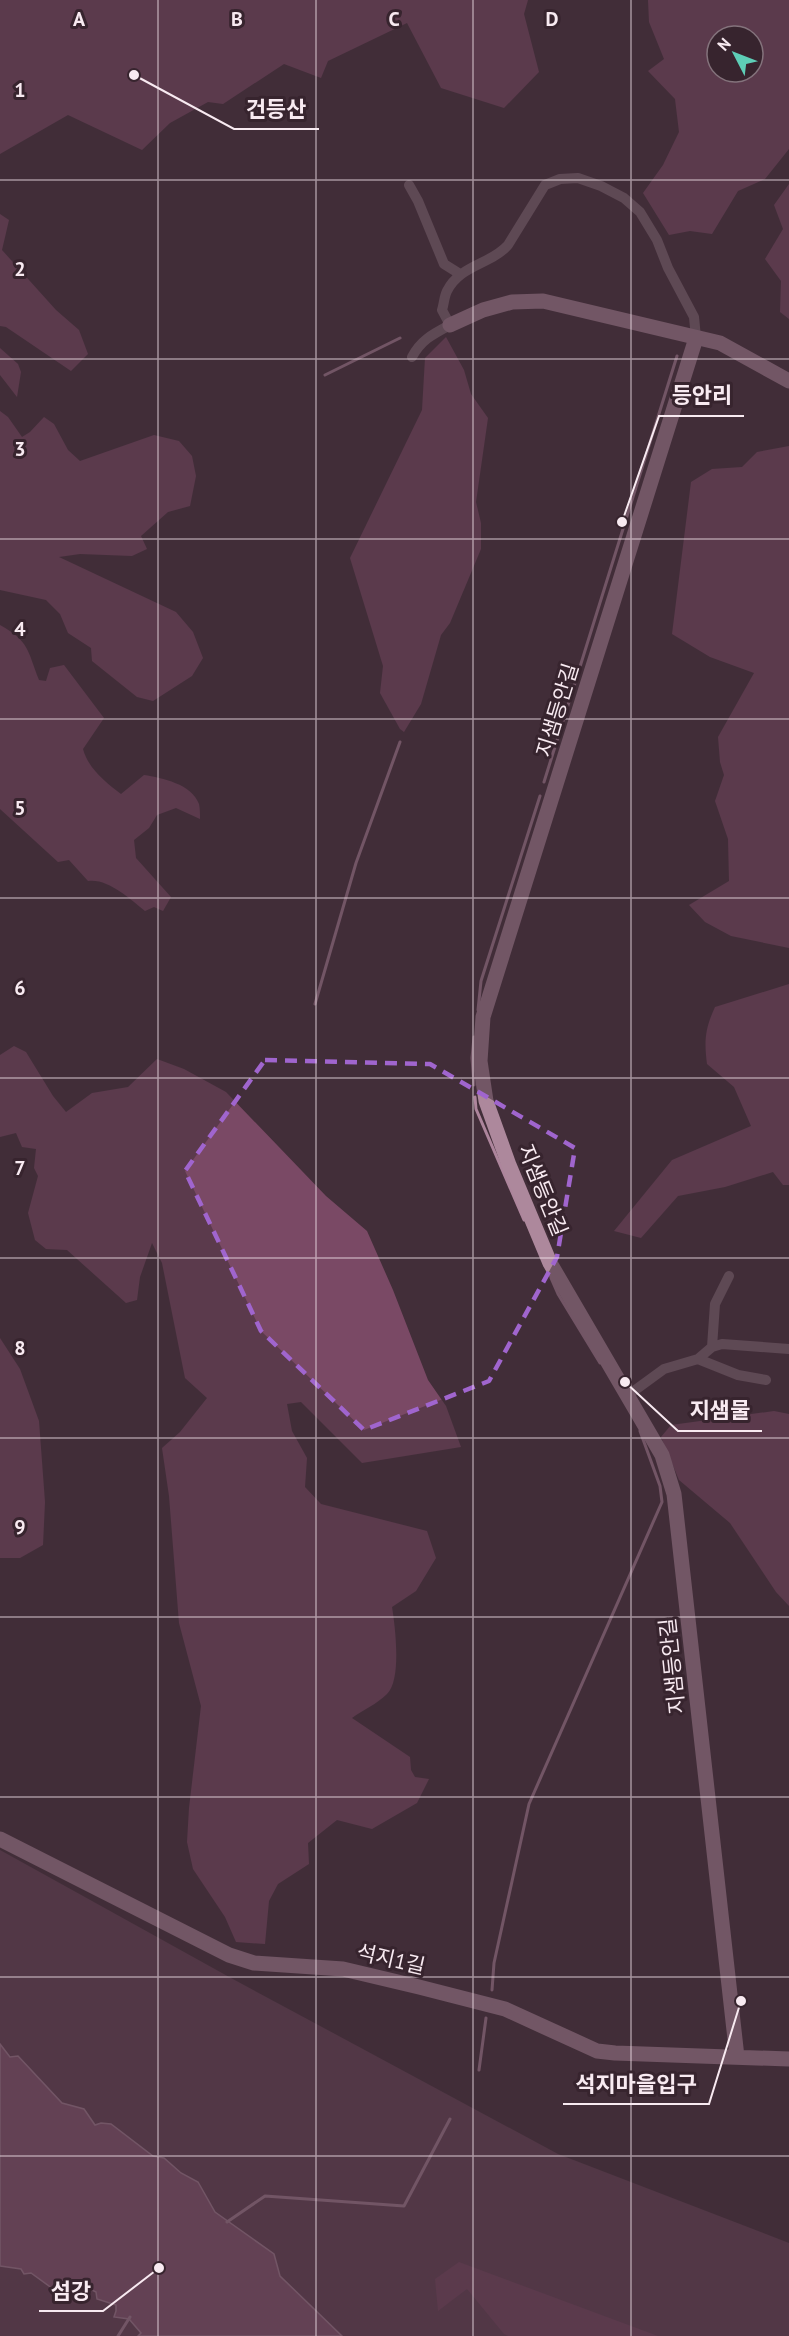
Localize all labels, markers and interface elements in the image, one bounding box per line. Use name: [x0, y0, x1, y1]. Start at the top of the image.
text: A: [73, 6, 86, 32]
text: B: [231, 6, 243, 32]
text: C: [388, 6, 400, 32]
text: D: [546, 6, 559, 32]
north arrow: [705, 24, 765, 84]
text: N: [713, 33, 735, 55]
text: 1: [14, 77, 26, 103]
callout: 건등산: [234, 89, 319, 129]
text: 건등산: [246, 95, 306, 123]
text: 2: [14, 256, 26, 282]
callout: 등안리: [659, 376, 744, 416]
text: 등안리: [672, 381, 732, 409]
text: 3: [14, 436, 26, 462]
text: 4: [14, 616, 26, 642]
street label: 지샘등안길: [530, 660, 584, 760]
text: 5: [14, 795, 26, 821]
text: 6: [14, 975, 26, 1001]
street label: 지샘등안길: [512, 1140, 574, 1240]
text: 7: [14, 1155, 26, 1181]
text: 8: [14, 1335, 26, 1361]
callout: 지샘물: [678, 1391, 762, 1431]
text: 지샘물: [690, 1396, 750, 1424]
text: 9: [14, 1514, 26, 1540]
street label: 지샘등안길: [654, 1617, 690, 1715]
street label: 석지1길: [354, 1938, 428, 1980]
callout: 석지마을입구: [563, 2064, 709, 2104]
text: 석지마을입구: [575, 2070, 697, 2098]
callout: 섬강: [39, 2271, 103, 2311]
text: 섬강: [51, 2277, 91, 2305]

